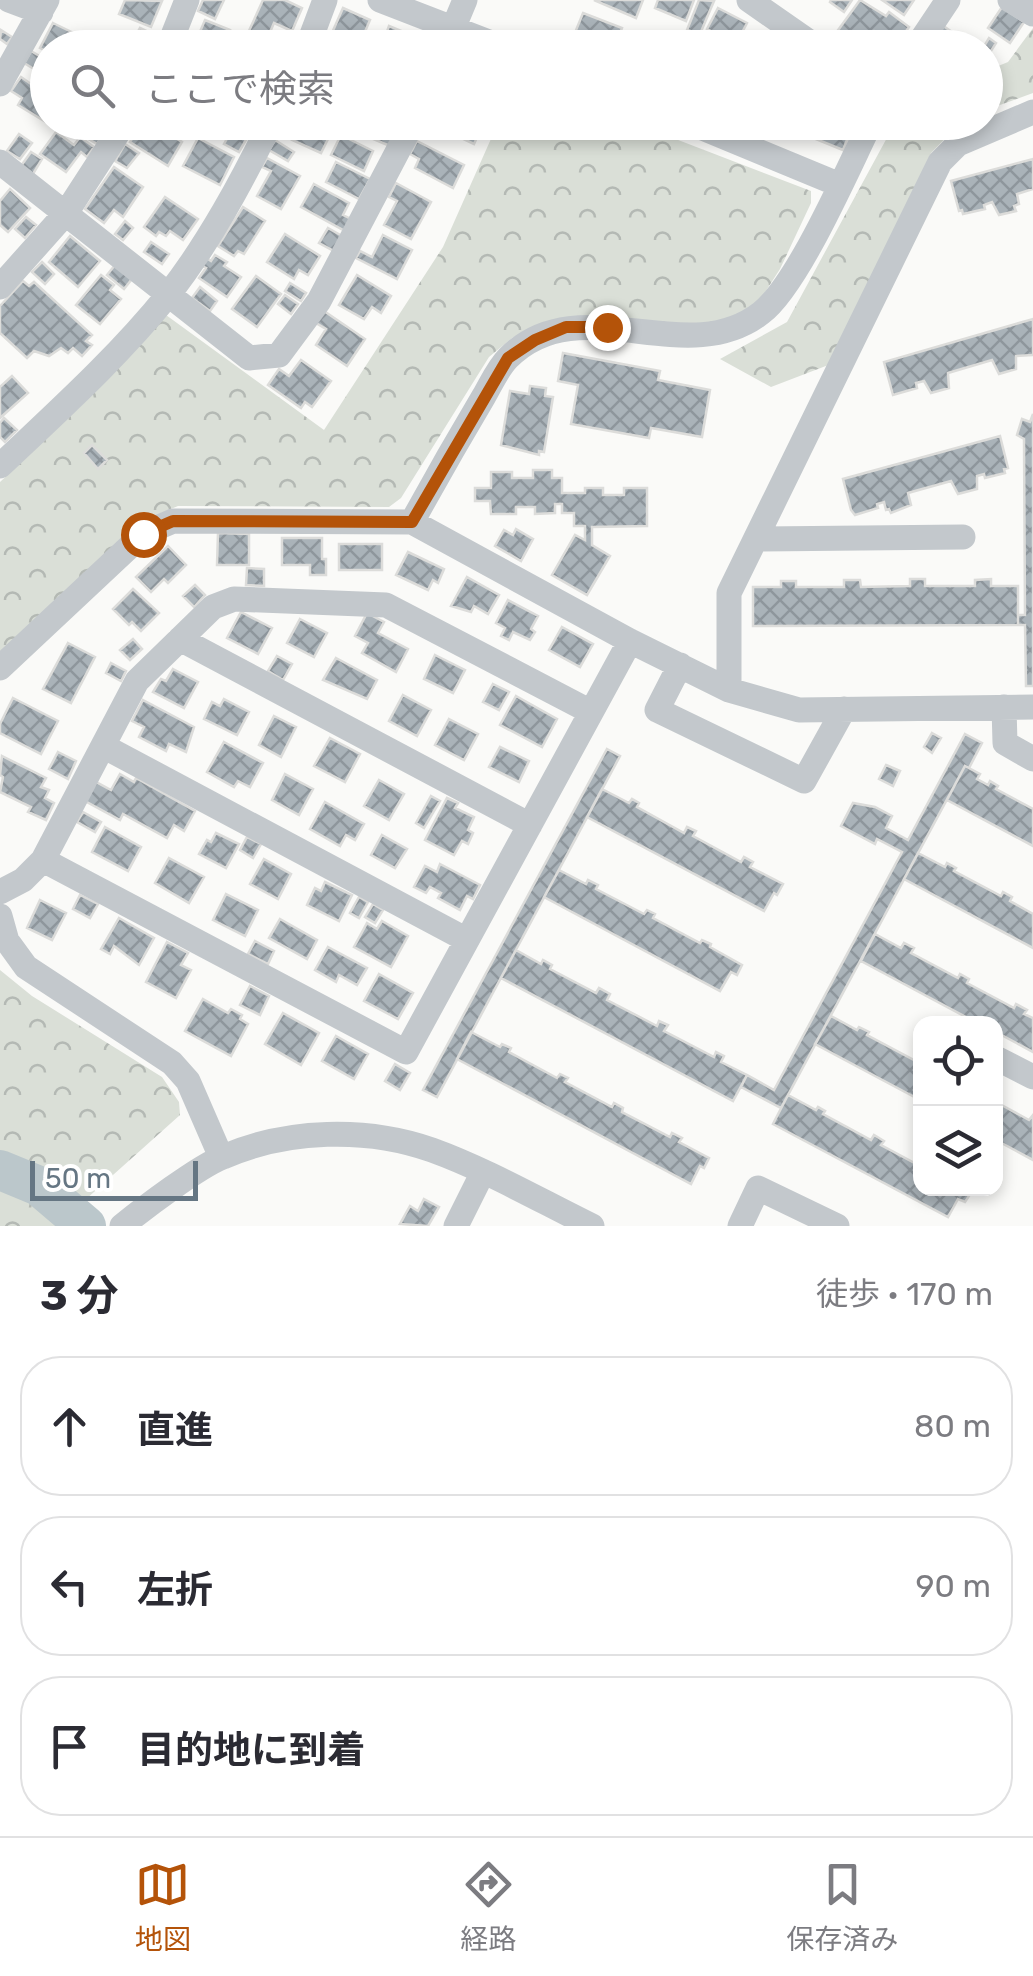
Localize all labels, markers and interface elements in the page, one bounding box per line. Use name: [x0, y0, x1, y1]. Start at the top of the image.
search box: [30, 30, 1003, 140]
icon: search: [65, 58, 120, 113]
text: ここで検索: [145, 66, 335, 112]
route end: [585, 305, 631, 351]
route start: [121, 512, 167, 558]
map controls: [913, 1016, 1003, 1196]
button: locate: [913, 1016, 1003, 1106]
button: layers: [913, 1106, 1003, 1196]
scale bar: [30, 1156, 198, 1200]
text: 50 m: [45, 1162, 111, 1195]
text: 3 分: [40, 1271, 119, 1321]
text: 徒歩 · 170 m: [816, 1275, 993, 1313]
icon: ahead: [42, 1399, 97, 1454]
text: 直進: [137, 1407, 213, 1453]
text: 80 m: [914, 1407, 991, 1445]
icon: left: [42, 1559, 97, 1614]
text: 左折: [137, 1567, 213, 1613]
text: 90 m: [915, 1567, 991, 1605]
icon: arrive: [42, 1719, 97, 1774]
text: 目的地に到着: [137, 1727, 365, 1773]
tab: 地図: [135, 1857, 191, 1957]
tab: 経路: [460, 1857, 516, 1957]
tab: 保存済み: [786, 1857, 898, 1957]

